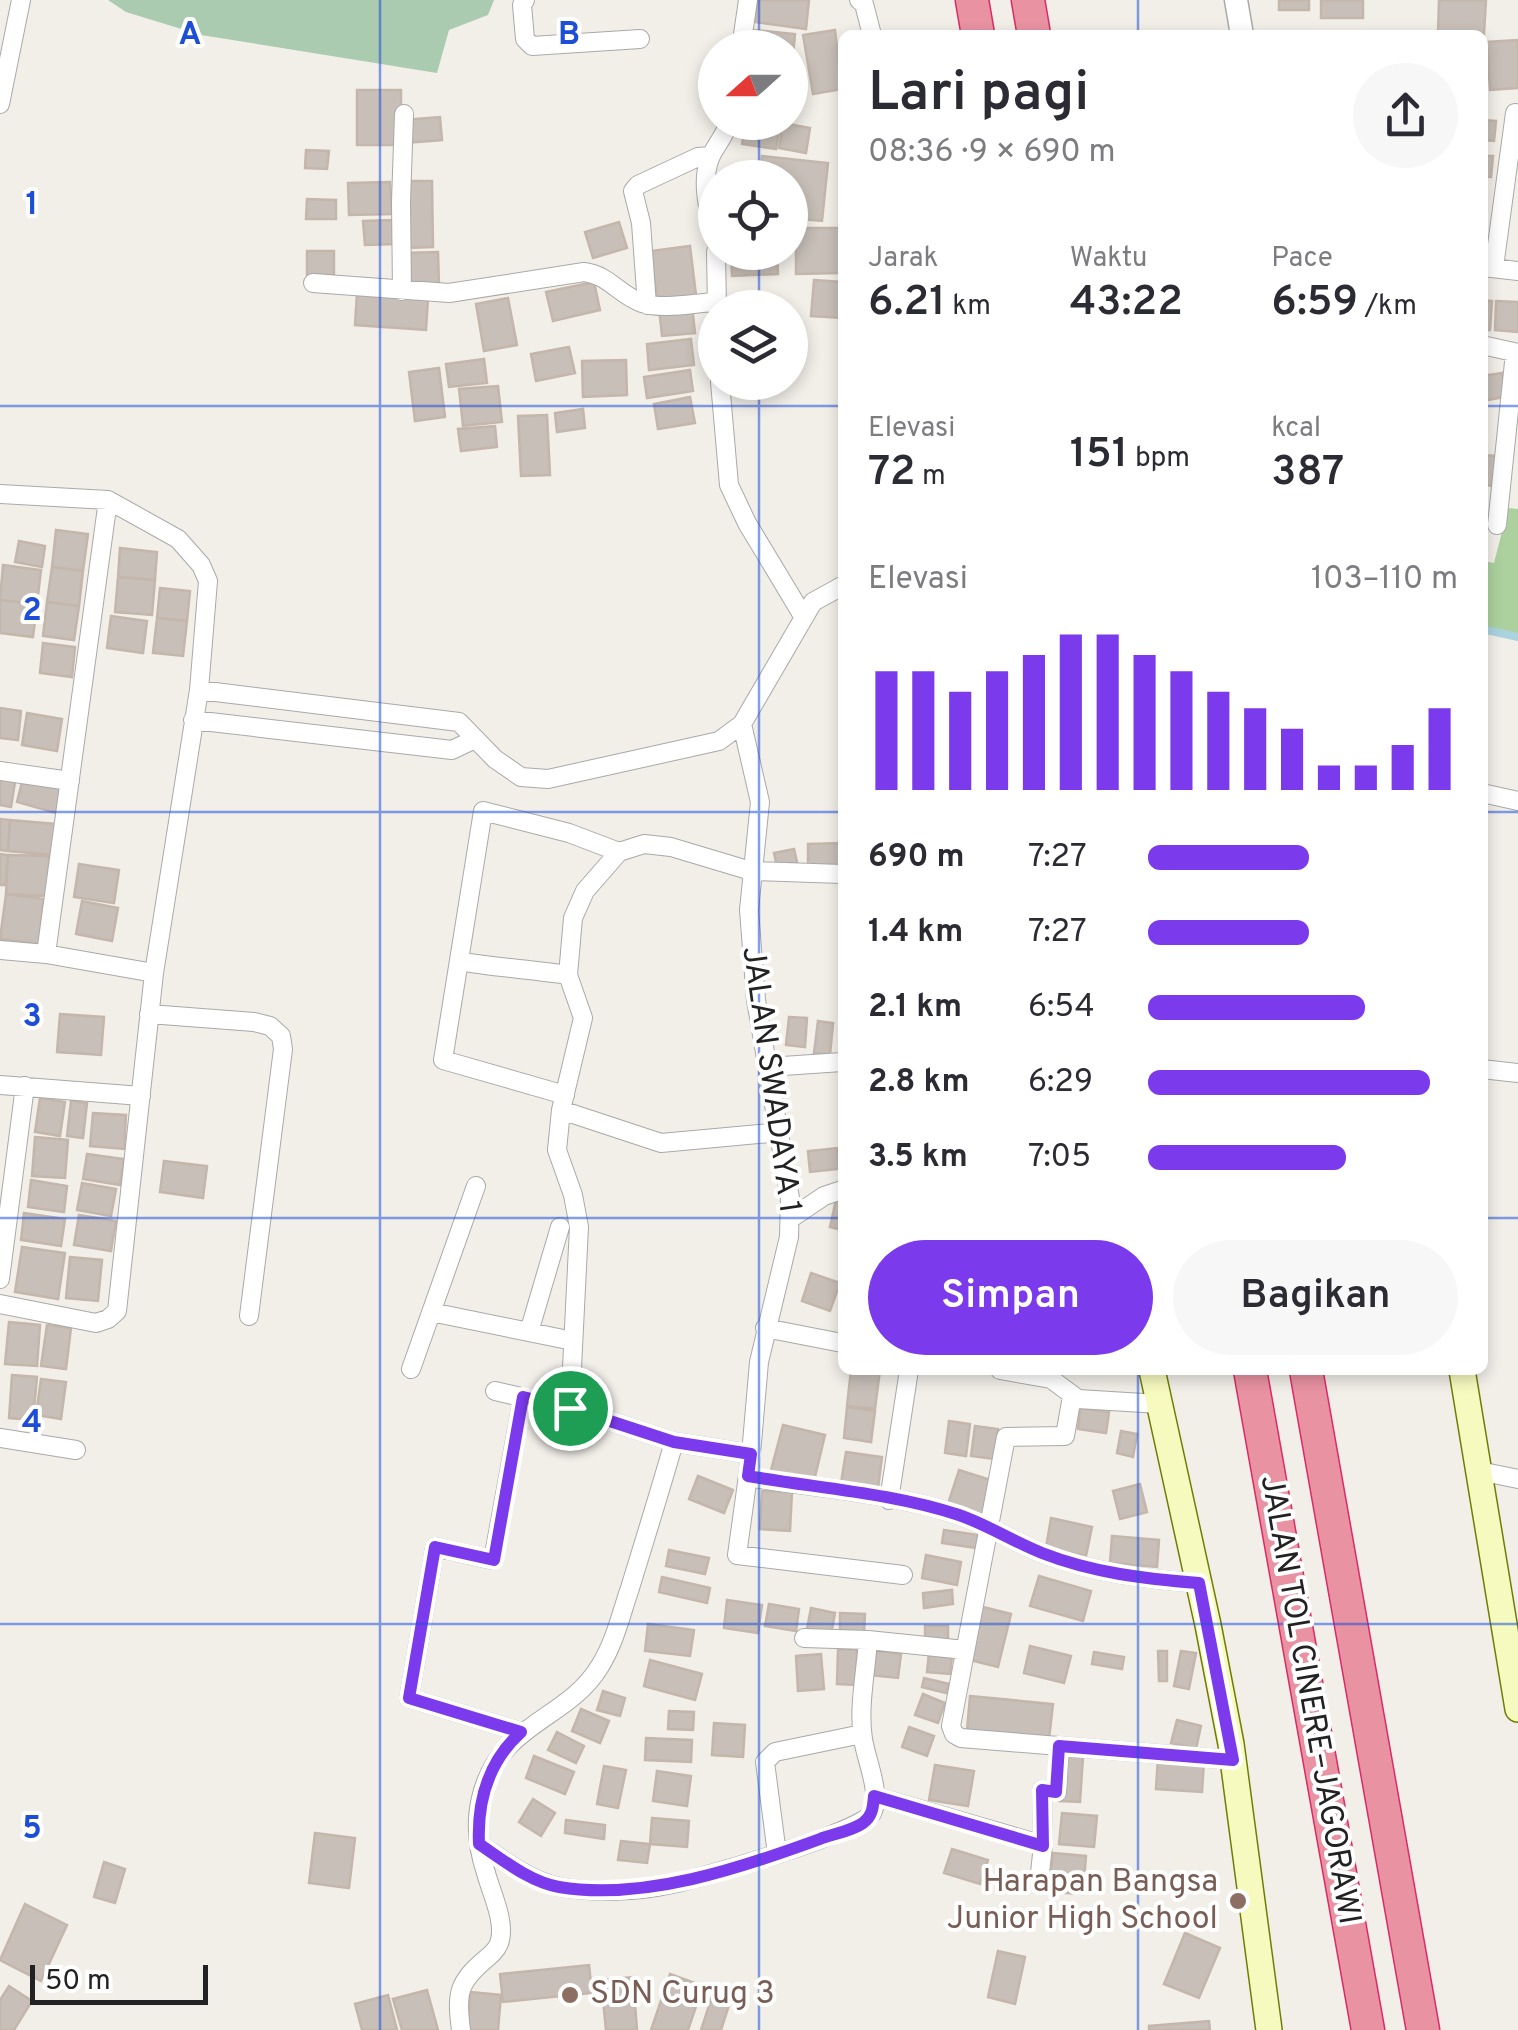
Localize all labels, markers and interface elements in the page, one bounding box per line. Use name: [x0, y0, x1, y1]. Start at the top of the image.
text: A: [179, 16, 201, 56]
text: B: [558, 16, 580, 56]
north arrow: [698, 30, 808, 140]
map controls: [698, 30, 808, 400]
text: Lari pagi: [868, 60, 1089, 130]
button: share: [1353, 63, 1458, 168]
text: 08:36 · 9 × 690 m: [868, 133, 1116, 173]
button: locate: [698, 160, 808, 270]
text: 1: [26, 186, 38, 226]
text: Jarak: [868, 241, 938, 277]
text: Waktu: [1070, 241, 1147, 277]
text: Pace: [1271, 241, 1333, 277]
text: 6.21: [868, 277, 946, 330]
text: 43:22: [1070, 277, 1183, 330]
text: 6:59: [1271, 277, 1358, 330]
text: km: [946, 289, 991, 325]
text: /km: [1358, 289, 1417, 325]
button: layers: [698, 290, 808, 400]
text: Elevasi: [868, 411, 955, 447]
text: kcal: [1271, 411, 1321, 447]
text: 151: [1070, 429, 1128, 482]
text: bpm: [1128, 441, 1190, 477]
text: 72: [868, 447, 915, 500]
text: 387: [1271, 447, 1344, 500]
text: m: [915, 459, 946, 495]
text: Elevasi: [868, 560, 968, 600]
text: 103–110 m: [1311, 560, 1458, 600]
text: 2: [22, 592, 42, 632]
text: 690 m: [868, 838, 965, 878]
text: 7:27: [1028, 838, 1087, 878]
text: 1.4 km: [868, 913, 963, 953]
text: 7:27: [1028, 913, 1087, 953]
street label: JALAN SWADAYA 1: [731, 944, 809, 1216]
text: 2.1 km: [868, 988, 962, 1028]
text: 6:54: [1028, 988, 1095, 1028]
text: 3: [22, 998, 42, 1038]
text: 2.8 km: [868, 1063, 969, 1103]
text: 6:29: [1028, 1063, 1093, 1103]
text: 3.5 km: [868, 1138, 968, 1178]
text: 7:05: [1028, 1138, 1091, 1178]
button: Simpan: [868, 1240, 1153, 1355]
button: Bagikan: [1173, 1240, 1458, 1355]
pin: [528, 1366, 613, 1451]
icon: arrive: [543, 1381, 598, 1436]
text: 4: [22, 1404, 42, 1444]
street label: JALAN TOL CINERE–JAGORAWI: [1250, 1472, 1368, 1928]
text: 5: [22, 1810, 42, 1850]
place label: Harapan Bangsa Junior High School: [947, 1863, 1218, 1940]
marker: Harapan Bangsa Junior High School: [1227, 1890, 1249, 1912]
scale bar: [30, 1960, 208, 2004]
text: 50 m: [45, 1964, 111, 2000]
place label: SDN Curug 3: [590, 1975, 775, 2015]
marker: SDN Curug 3: [559, 1984, 581, 2006]

